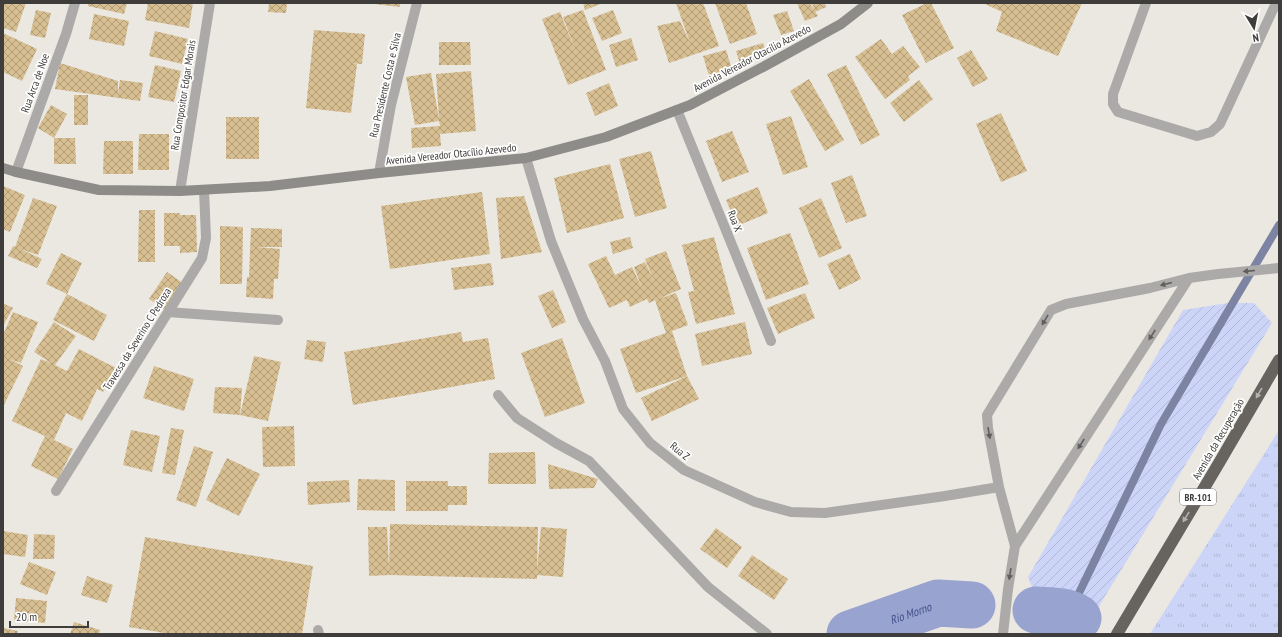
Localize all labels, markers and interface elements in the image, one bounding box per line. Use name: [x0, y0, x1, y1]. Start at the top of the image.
north arrow: [1234, 8, 1274, 48]
street label: Avenida Vereador Otacílio Azevedo: [691, 21, 813, 95]
text: N: [1252, 30, 1260, 45]
street label: Rua Presidente Costa e Silva: [366, 31, 404, 139]
street label: Rua Compositor Edgar Morais: [167, 39, 199, 151]
street label: Rua Arca de Noe: [18, 51, 52, 115]
street label: Avenida Vereador Otacílio Azevedo: [385, 140, 517, 168]
street label: Rua X: [724, 208, 746, 234]
one-way arrow: [1242, 268, 1255, 275]
one-way arrow: [1160, 281, 1172, 287]
street label: Travessa da Severino C Pedroza: [100, 285, 174, 393]
one-way arrow: [1041, 314, 1048, 326]
one-way arrow: [1148, 329, 1156, 340]
one-way arrow: [1256, 388, 1263, 399]
street label: Avenida da Recuperação: [1189, 396, 1247, 482]
one-way arrow: [986, 427, 992, 440]
one-way arrow: [1077, 438, 1085, 449]
street label: Rua Z: [667, 439, 693, 463]
road number: BR-101: [1180, 489, 1216, 505]
one-way arrow: [1182, 512, 1190, 522]
one-way arrow: [1007, 568, 1013, 580]
water label: Rio Morno: [888, 598, 934, 627]
scale bar: [10, 603, 88, 629]
text: 20 m: [16, 609, 37, 624]

